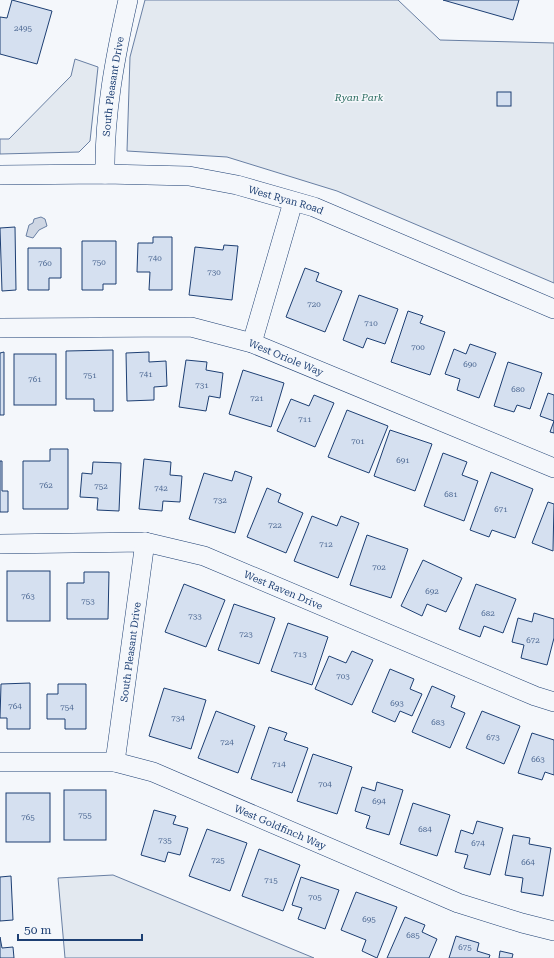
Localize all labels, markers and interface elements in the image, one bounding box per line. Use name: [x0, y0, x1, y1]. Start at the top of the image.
house number: 2495: [14, 24, 32, 33]
street label: South Pleasant Drive: [101, 35, 126, 137]
park label: Ryan Park: [334, 92, 384, 103]
street label: West Ryan Road: [247, 184, 326, 217]
house number: 740: [148, 254, 162, 263]
house number: 750: [92, 258, 106, 267]
house number: 760: [38, 259, 52, 268]
house number: 730: [207, 268, 221, 277]
house number: 720: [307, 300, 321, 309]
house number: 710: [364, 319, 378, 328]
street label: West Oriole Way: [247, 337, 325, 378]
house number: 700: [411, 343, 425, 352]
house number: 690: [463, 360, 477, 369]
house number: 741: [139, 370, 153, 379]
house number: 751: [83, 371, 97, 380]
house number: 761: [28, 375, 42, 384]
house number: 731: [195, 381, 209, 390]
house number: 680: [511, 385, 525, 394]
house number: 721: [250, 394, 264, 403]
house number: 711: [298, 415, 312, 424]
house number: 701: [351, 437, 365, 446]
house number: 691: [396, 456, 410, 465]
house number: 762: [39, 481, 53, 490]
house number: 752: [94, 482, 108, 491]
house number: 742: [154, 484, 168, 493]
house number: 681: [444, 490, 458, 499]
house number: 732: [213, 496, 227, 505]
house number: 671: [494, 505, 508, 514]
house number: 722: [268, 521, 282, 530]
house number: 712: [319, 540, 333, 549]
house number: 702: [372, 563, 386, 572]
street label: West Raven Drive: [242, 569, 325, 612]
house number: 692: [425, 587, 439, 596]
house number: 763: [21, 592, 35, 601]
house number: 753: [81, 597, 95, 606]
street label: South Pleasant Drive: [118, 601, 143, 703]
house number: 682: [481, 609, 495, 618]
house number: 733: [188, 612, 202, 621]
house number: 723: [239, 630, 253, 639]
house number: 672: [526, 636, 540, 645]
house number: 713: [293, 650, 307, 659]
house number: 703: [336, 672, 350, 681]
house number: 693: [390, 699, 404, 708]
house number: 764: [8, 702, 22, 711]
house number: 754: [60, 703, 74, 712]
house number: 734: [171, 714, 185, 723]
house number: 683: [431, 718, 445, 727]
house number: 673: [486, 733, 500, 742]
house number: 724: [220, 738, 234, 747]
house number: 663: [531, 755, 545, 764]
house number: 714: [272, 760, 286, 769]
house number: 704: [318, 780, 332, 789]
house number: 694: [372, 797, 386, 806]
street label: West Goldfinch Way: [233, 803, 328, 852]
house number: 755: [78, 811, 92, 820]
house number: 765: [21, 813, 35, 822]
house number: 684: [418, 825, 432, 834]
house number: 735: [158, 836, 172, 845]
house number: 674: [471, 839, 485, 848]
house number: 725: [211, 856, 225, 865]
house number: 664: [521, 858, 535, 867]
house number: 715: [264, 876, 278, 885]
house number: 705: [308, 893, 322, 902]
house number: 695: [362, 915, 376, 924]
scale bar: [18, 916, 142, 942]
text: 50 m: [24, 923, 51, 937]
house number: 685: [406, 931, 420, 940]
house number: 675: [458, 943, 472, 952]

